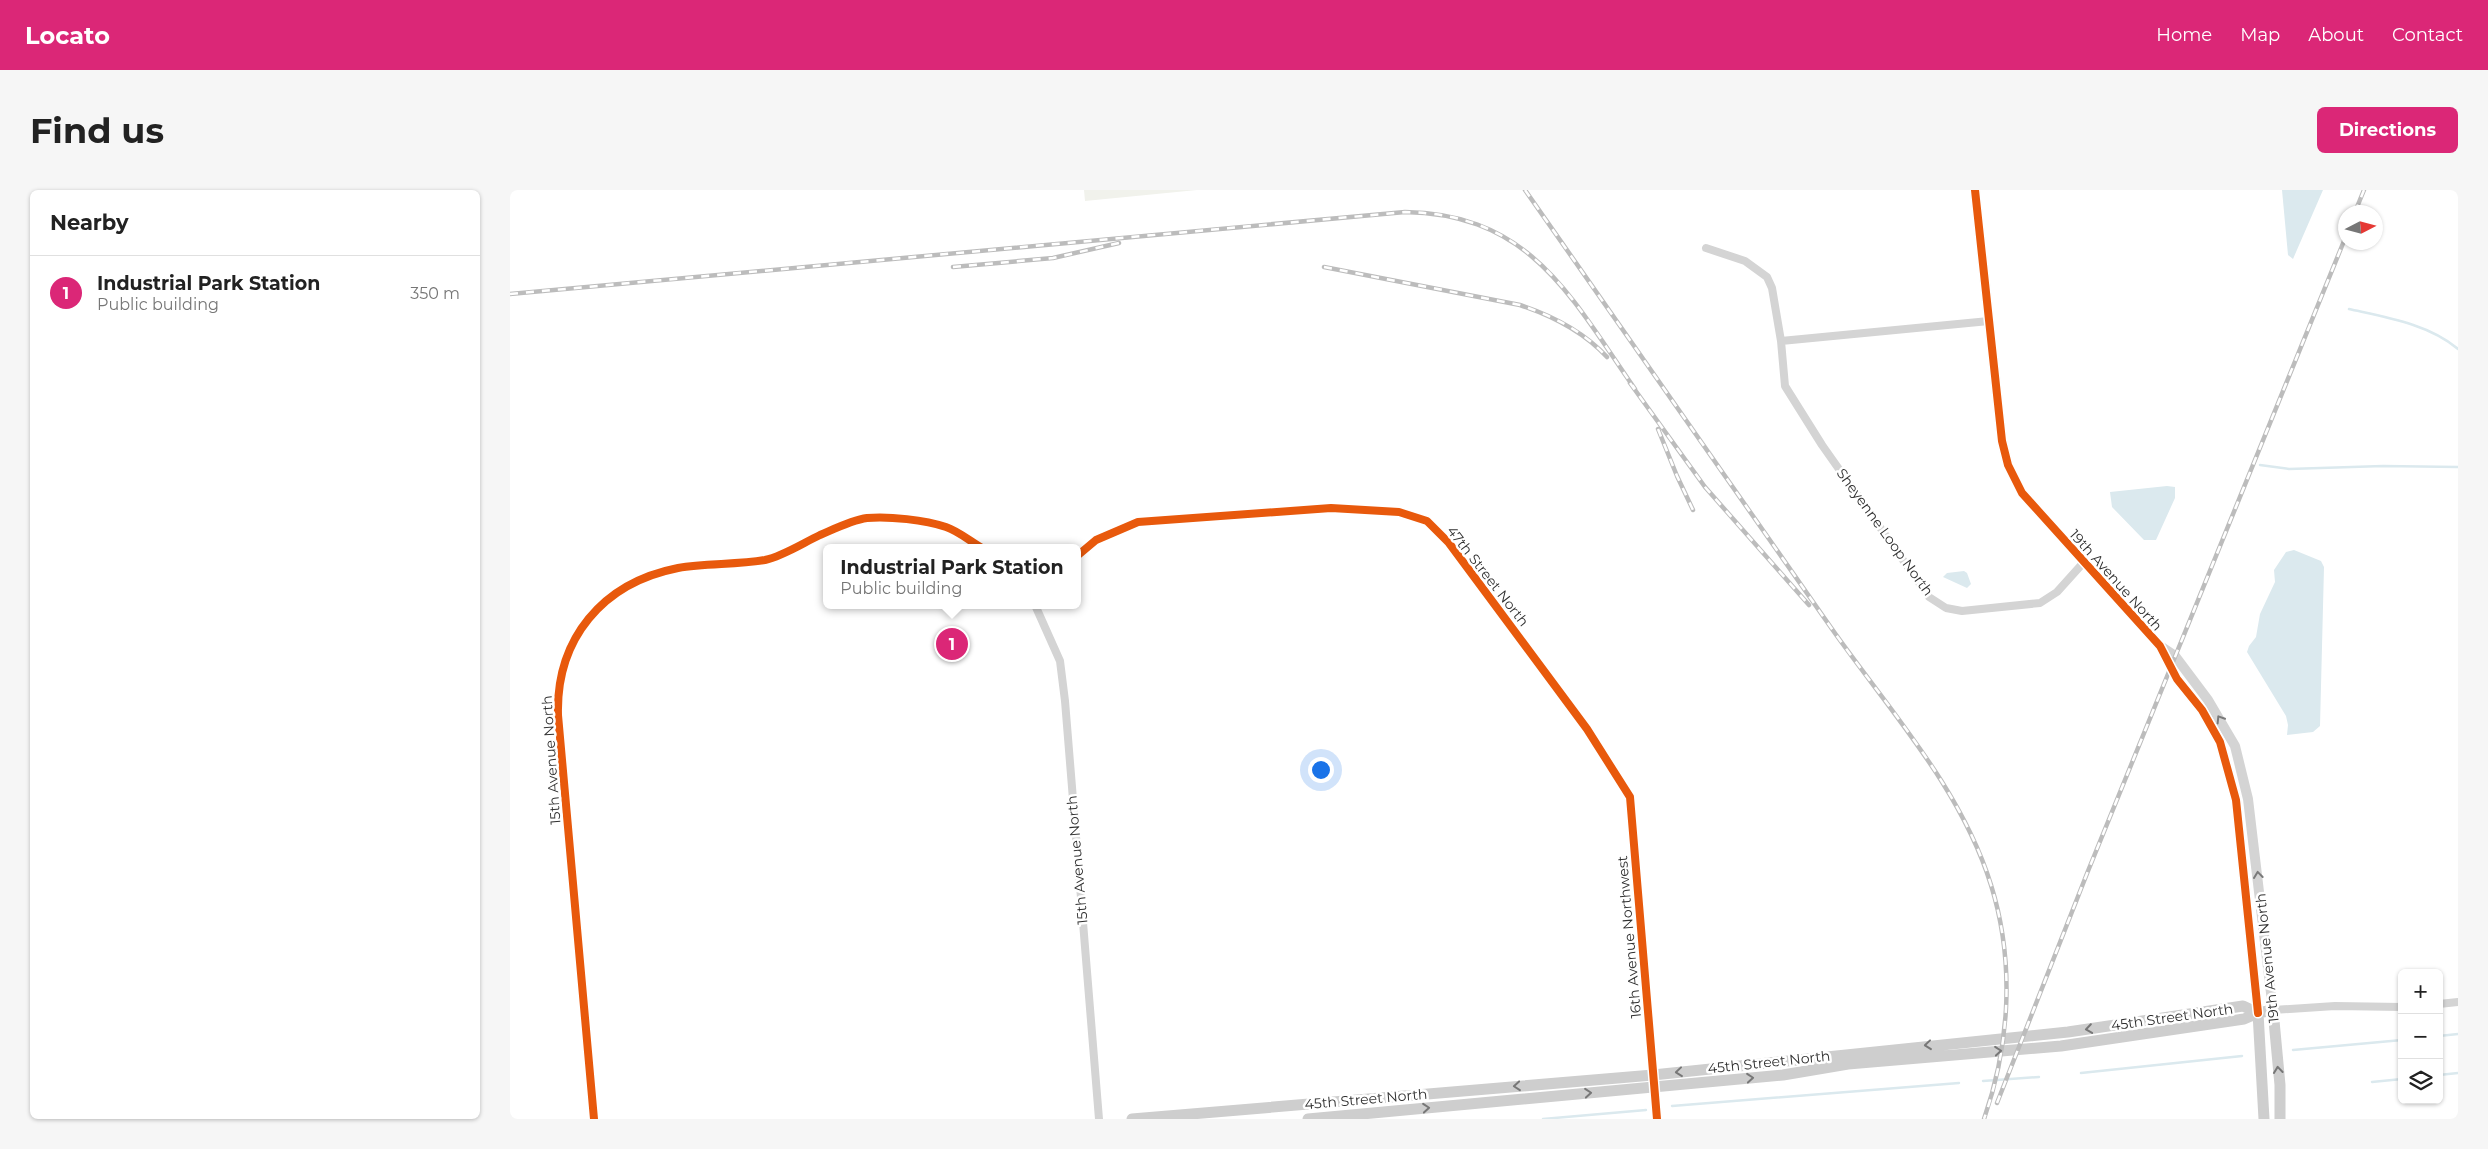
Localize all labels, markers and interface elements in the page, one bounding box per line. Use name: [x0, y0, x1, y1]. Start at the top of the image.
text: Locato: [25, 21, 110, 50]
text: Home: [2156, 24, 2212, 46]
text: Map: [2240, 24, 2280, 46]
text: About: [2308, 24, 2364, 46]
text: Contact: [2392, 24, 2463, 46]
button: Directions: [2317, 107, 2458, 153]
text: Find us: [30, 109, 164, 152]
north arrow: [2338, 205, 2383, 250]
text: Nearby: [50, 210, 129, 235]
text: Industrial Park Station: [97, 272, 320, 295]
text: 1: [63, 284, 69, 303]
text: 350 m: [410, 284, 460, 303]
text: Public building: [97, 295, 219, 314]
street label: Sheyenne Loop North: [1833, 465, 1937, 599]
street label: 47th Street North: [1443, 522, 1533, 630]
street label: 19th Avenue North: [2066, 526, 2166, 634]
popup: [823, 544, 1081, 609]
text: Industrial Park Station: [840, 556, 1064, 579]
text: Public building: [840, 579, 962, 598]
pin: 1: [936, 625, 968, 663]
street label: 15th Avenue North: [538, 695, 564, 825]
one-way arrow: [2217, 715, 2226, 724]
your location: [1308, 757, 1334, 783]
street label: 15th Avenue North: [1062, 795, 1092, 925]
street label: 16th Avenue Northwest: [1613, 855, 1645, 1019]
one-way arrow: [2253, 871, 2264, 879]
street label: 19th Avenue North: [2251, 892, 2283, 1024]
map controls: [2398, 969, 2443, 1104]
button: +: [2398, 969, 2443, 1014]
street label: 45th Street North: [2110, 1000, 2234, 1034]
button: −: [2398, 1014, 2443, 1059]
one-way arrow: [2085, 1023, 2093, 1034]
one-way arrow: [1923, 1039, 1931, 1050]
one-way arrow: [1994, 1046, 2002, 1057]
street label: 45th Street North: [1707, 1047, 1831, 1077]
button: layers: [2398, 1059, 2443, 1104]
one-way arrow: [1675, 1066, 1683, 1077]
one-way arrow: [2273, 1066, 2284, 1074]
one-way arrow: [1746, 1073, 1754, 1084]
one-way arrow: [1513, 1081, 1521, 1092]
street label: 45th Street North: [1304, 1085, 1428, 1113]
one-way arrow: [1584, 1088, 1592, 1099]
one-way arrow: [1422, 1103, 1430, 1114]

